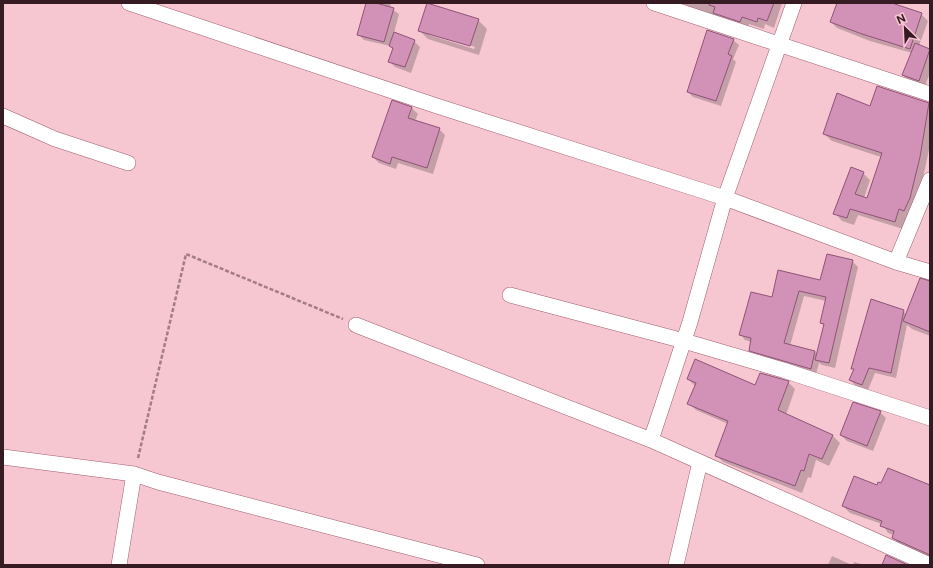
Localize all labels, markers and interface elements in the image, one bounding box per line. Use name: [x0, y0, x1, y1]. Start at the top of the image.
north arrow: [885, 8, 925, 48]
text: N: [895, 12, 907, 26]

